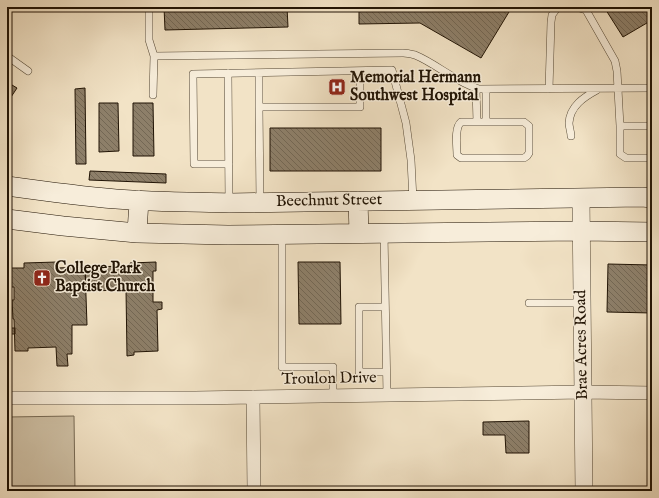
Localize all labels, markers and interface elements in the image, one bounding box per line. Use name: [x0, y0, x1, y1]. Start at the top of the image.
place label: Memorial Hermann Southwest Hospital: [350, 68, 482, 106]
hospital icon: Memorial Hermann Southwest Hospital: [327, 77, 347, 97]
street label: Beechnut Street: [276, 190, 383, 212]
place label: College Park Baptist Church: [55, 259, 155, 297]
church icon: College Park Baptist Church: [32, 268, 52, 288]
street label: Brae Acres Road: [571, 289, 593, 400]
street label: Troulon Drive: [281, 368, 377, 390]

